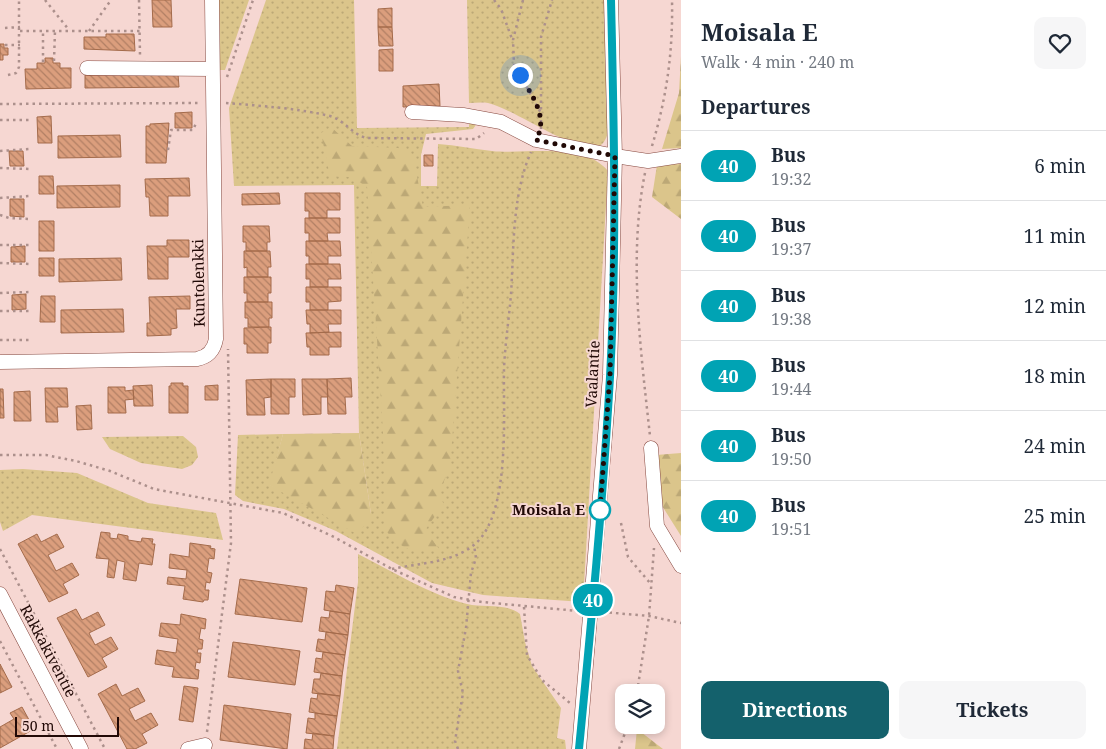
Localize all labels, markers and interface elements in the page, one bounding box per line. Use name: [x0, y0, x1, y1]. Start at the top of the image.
text: Moisala E: [701, 15, 818, 48]
button: heart: [1034, 17, 1086, 69]
text: Walk · 4 min · 240 m: [701, 51, 854, 73]
your location: [508, 63, 533, 88]
text: Departures: [701, 94, 810, 120]
text: Bus: [771, 142, 806, 168]
text: 6 min: [1034, 153, 1086, 179]
text: 40: [718, 154, 739, 178]
text: 19:32: [771, 168, 811, 190]
text: Bus: [771, 212, 806, 238]
text: 11 min: [1024, 223, 1086, 249]
text: 40: [718, 224, 739, 248]
text: 19:37: [771, 238, 811, 260]
street label: Kuntolenkki: [187, 239, 209, 327]
text: Bus: [771, 282, 806, 308]
text: 12 min: [1024, 293, 1086, 319]
text: 40: [718, 294, 739, 318]
text: 19:38: [771, 308, 811, 330]
street label: Vaalantie: [580, 340, 604, 408]
text: Bus: [771, 352, 806, 378]
text: 18 min: [1024, 363, 1086, 389]
text: 40: [718, 364, 739, 388]
text: 19:44: [771, 378, 811, 400]
text: Bus: [771, 422, 806, 448]
text: 24 min: [1024, 433, 1086, 459]
text: 40: [718, 434, 739, 458]
text: 19:50: [771, 448, 811, 470]
text: Bus: [771, 492, 806, 518]
place label: Moisala E: [512, 499, 585, 519]
marker: Moisala E: [589, 499, 611, 521]
text: 25 min: [1024, 503, 1086, 529]
text: 40: [718, 504, 739, 528]
text: 19:51: [771, 518, 811, 540]
line badge: 40: [570, 584, 616, 616]
text: 40: [583, 588, 603, 612]
street label: Rakkakiventie: [16, 601, 82, 700]
button: Directions: [701, 681, 889, 739]
button: Tickets: [899, 681, 1086, 739]
map controls: [615, 684, 665, 734]
button: layers: [615, 684, 665, 734]
scale bar: [15, 714, 119, 737]
text: 50 m: [22, 716, 55, 735]

